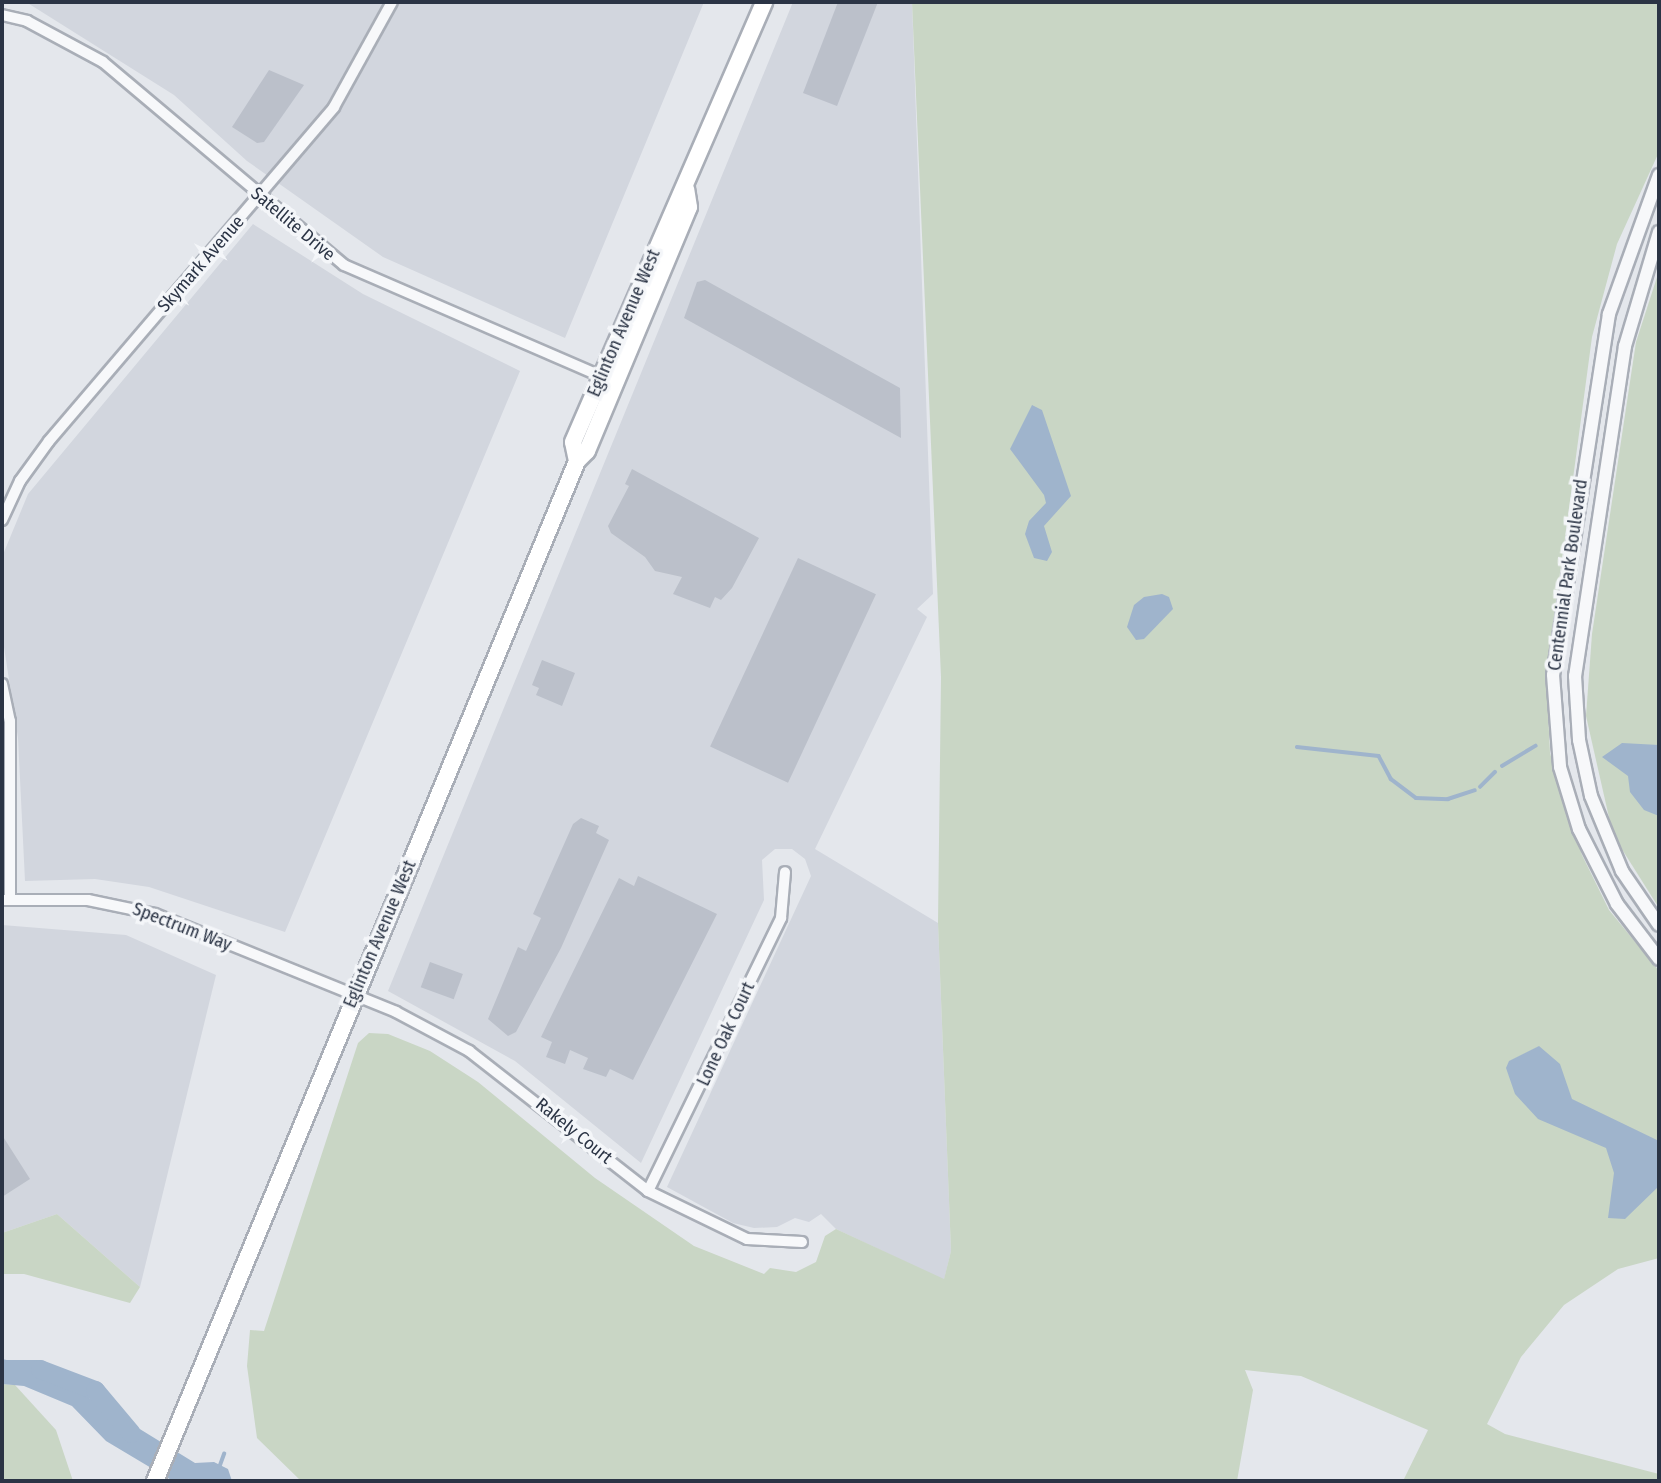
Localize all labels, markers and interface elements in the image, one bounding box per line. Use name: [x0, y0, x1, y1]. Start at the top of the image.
street label: Satellite Drive: [247, 183, 339, 265]
street label: Skymark Avenue: [153, 211, 249, 317]
street label: Eglinton Avenue West: [583, 246, 665, 400]
street label: Centennial Park Boulevard: [1544, 478, 1592, 672]
street label: Eglinton Avenue West: [339, 857, 421, 1011]
street label: Spectrum Way: [129, 898, 235, 956]
street label: Lone Oak Court: [693, 979, 759, 1089]
street label: Rakely Court: [531, 1094, 617, 1168]

